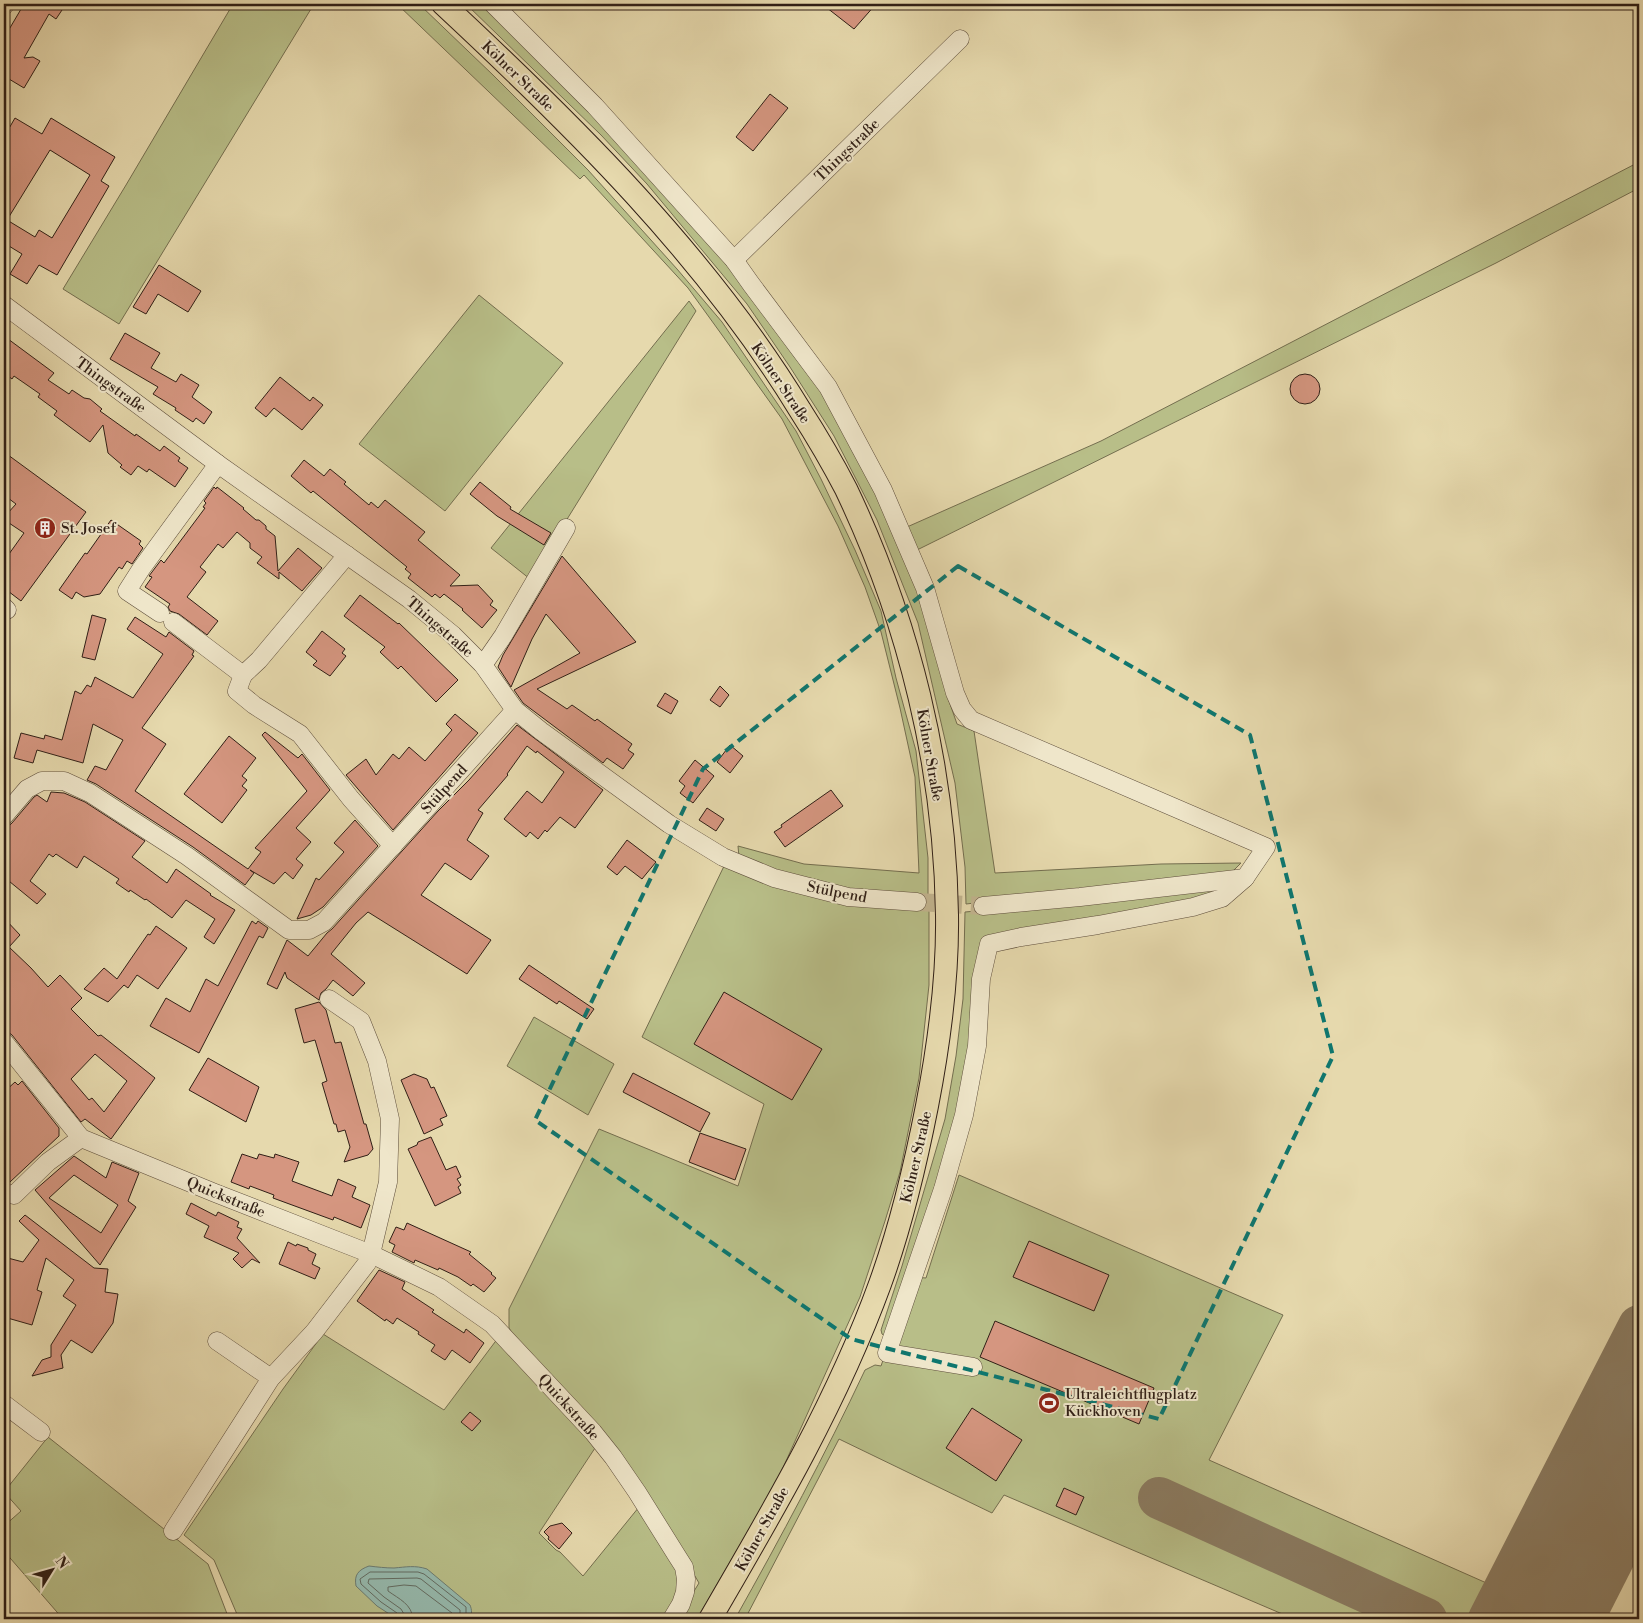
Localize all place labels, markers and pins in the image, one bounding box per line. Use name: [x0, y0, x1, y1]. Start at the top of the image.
building icon: St. Josef: [33, 516, 57, 540]
place label: St. Josef: [61, 519, 116, 538]
place label: Ultraleichtflugplatz Kückhoven: [1065, 1385, 1197, 1421]
sports icon: Ultraleichtflugplatz Kückhoven: [1037, 1391, 1061, 1415]

